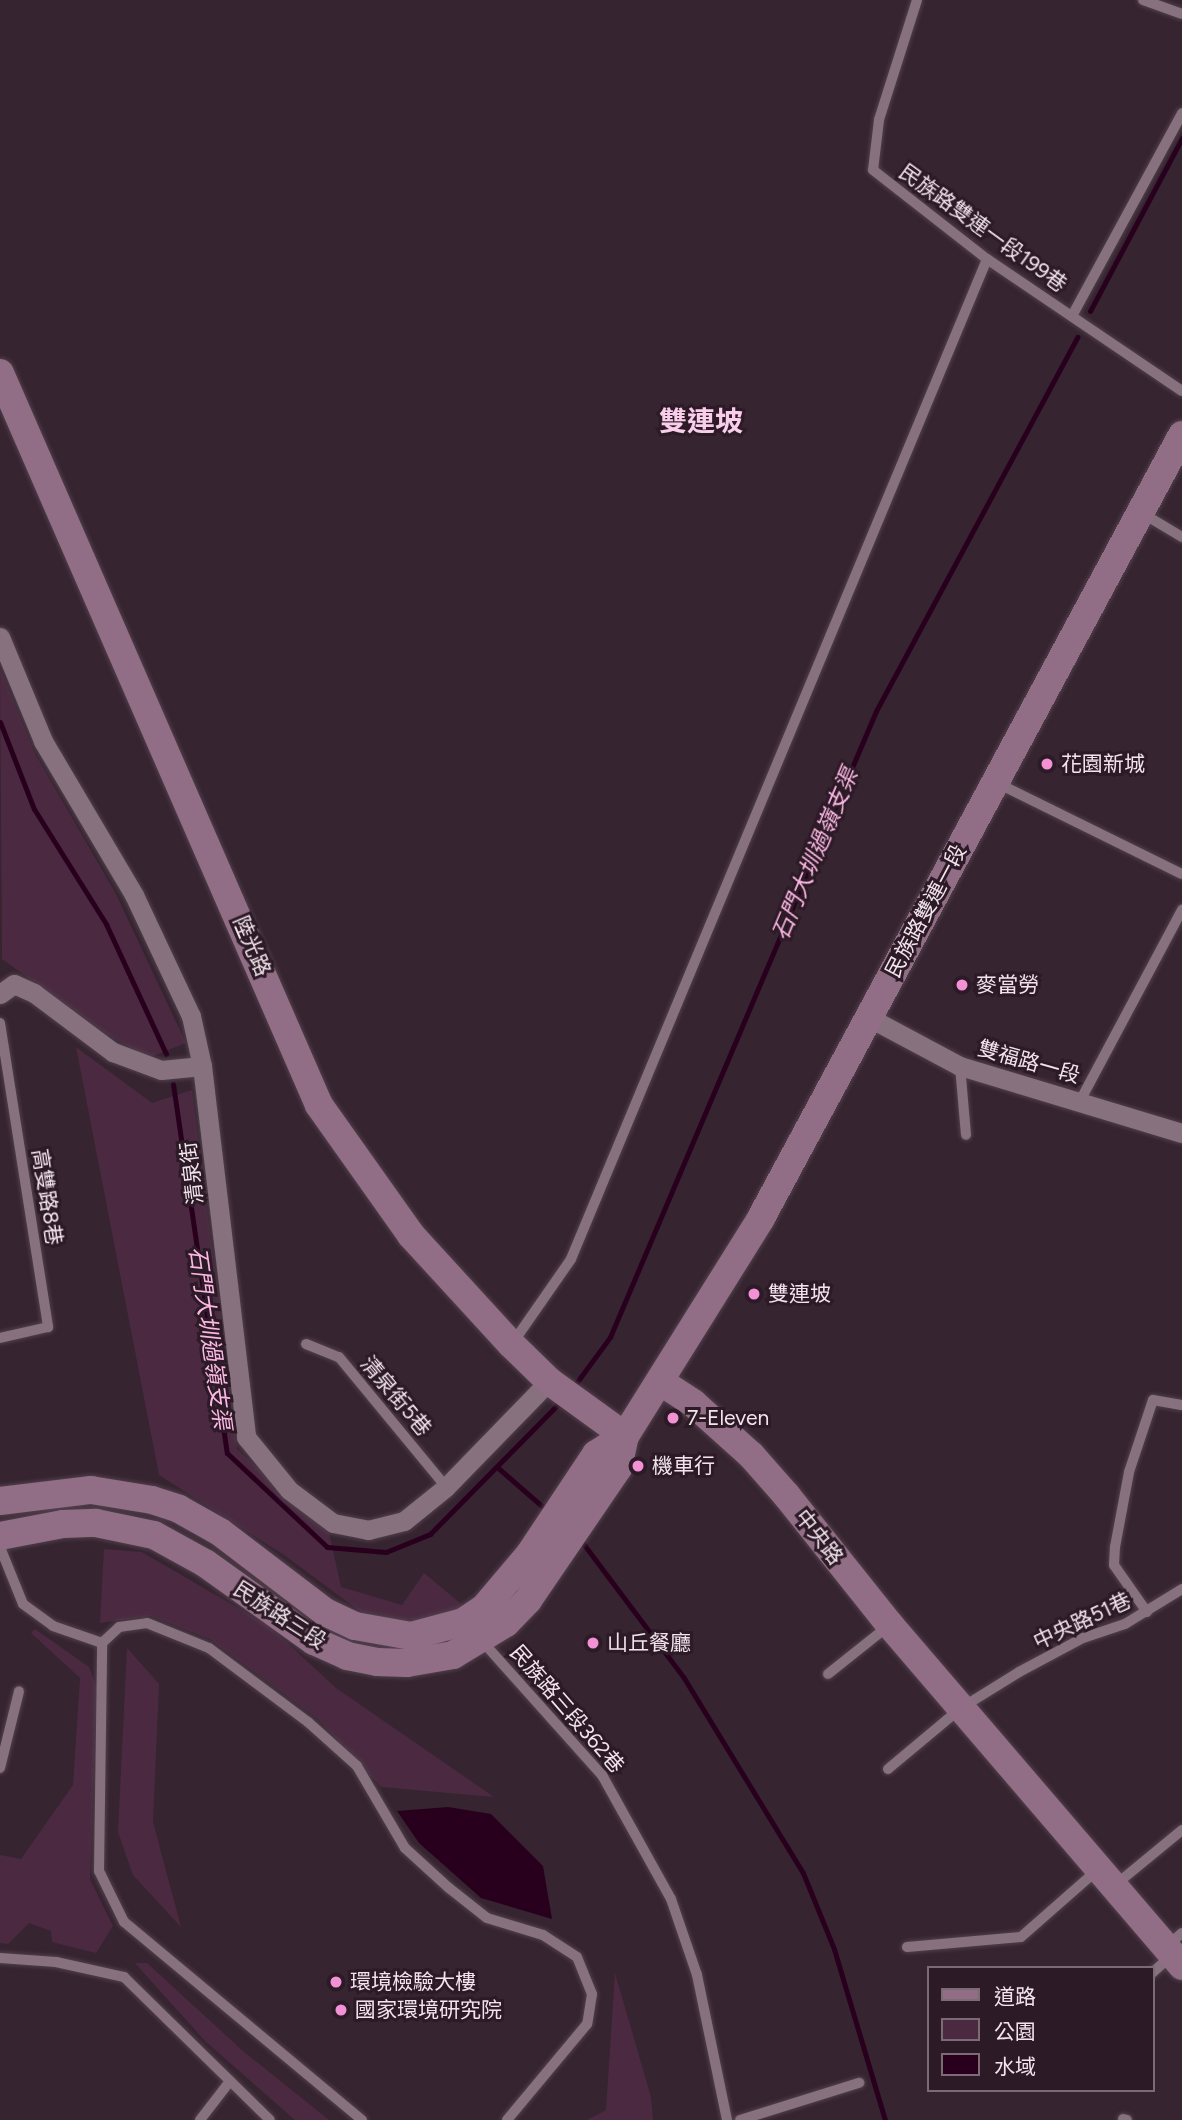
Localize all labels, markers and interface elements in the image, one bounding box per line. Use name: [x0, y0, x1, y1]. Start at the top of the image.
street label: 民族路雙連一段199巷: [895, 159, 1071, 297]
district label: 雙連坡: [659, 404, 743, 438]
place label: 花園新城: [1061, 751, 1145, 777]
marker: 花園新城: [1039, 756, 1055, 772]
water label: 石門大圳過嶺支渠: [766, 764, 864, 944]
street label: 民族路雙連一段: [880, 840, 972, 982]
street label: 陸光路: [228, 912, 276, 980]
place label: 麥當勞: [976, 972, 1039, 998]
marker: 麥當勞: [954, 977, 970, 993]
street label: 雙福路一段: [975, 1035, 1083, 1089]
street label: 清泉街: [176, 1140, 208, 1206]
street label: 高雙路8巷: [27, 1147, 67, 1247]
water label: 石門大圳過嶺支渠: [184, 1245, 236, 1431]
place label: 雙連坡: [768, 1281, 831, 1307]
marker: 雙連坡: [746, 1286, 762, 1302]
street label: 清泉街5巷: [355, 1351, 437, 1441]
place label: 7-Eleven: [687, 1405, 769, 1431]
marker: 7-Eleven: [665, 1410, 681, 1426]
place label: 機車行: [652, 1453, 715, 1479]
marker: 機車行: [630, 1458, 646, 1474]
street label: 中央路: [790, 1504, 848, 1570]
street label: 民族路三段: [229, 1576, 331, 1654]
street label: 中央路51巷: [1029, 1587, 1135, 1655]
place label: 山丘餐廳: [607, 1630, 691, 1656]
marker: 山丘餐廳: [585, 1635, 601, 1651]
street label: 民族路三段362巷: [505, 1640, 629, 1778]
legend: [926, 1966, 1154, 2092]
place label: 環境檢驗大樓: [350, 1969, 476, 1995]
marker: 環境檢驗大樓: [328, 1974, 344, 1990]
text: 道路: [994, 1984, 1036, 2009]
place label: 國家環境研究院: [355, 1997, 502, 2023]
marker: 國家環境研究院: [333, 2002, 349, 2018]
text: 公園: [994, 2019, 1036, 2044]
text: 水域: [994, 2054, 1036, 2079]

